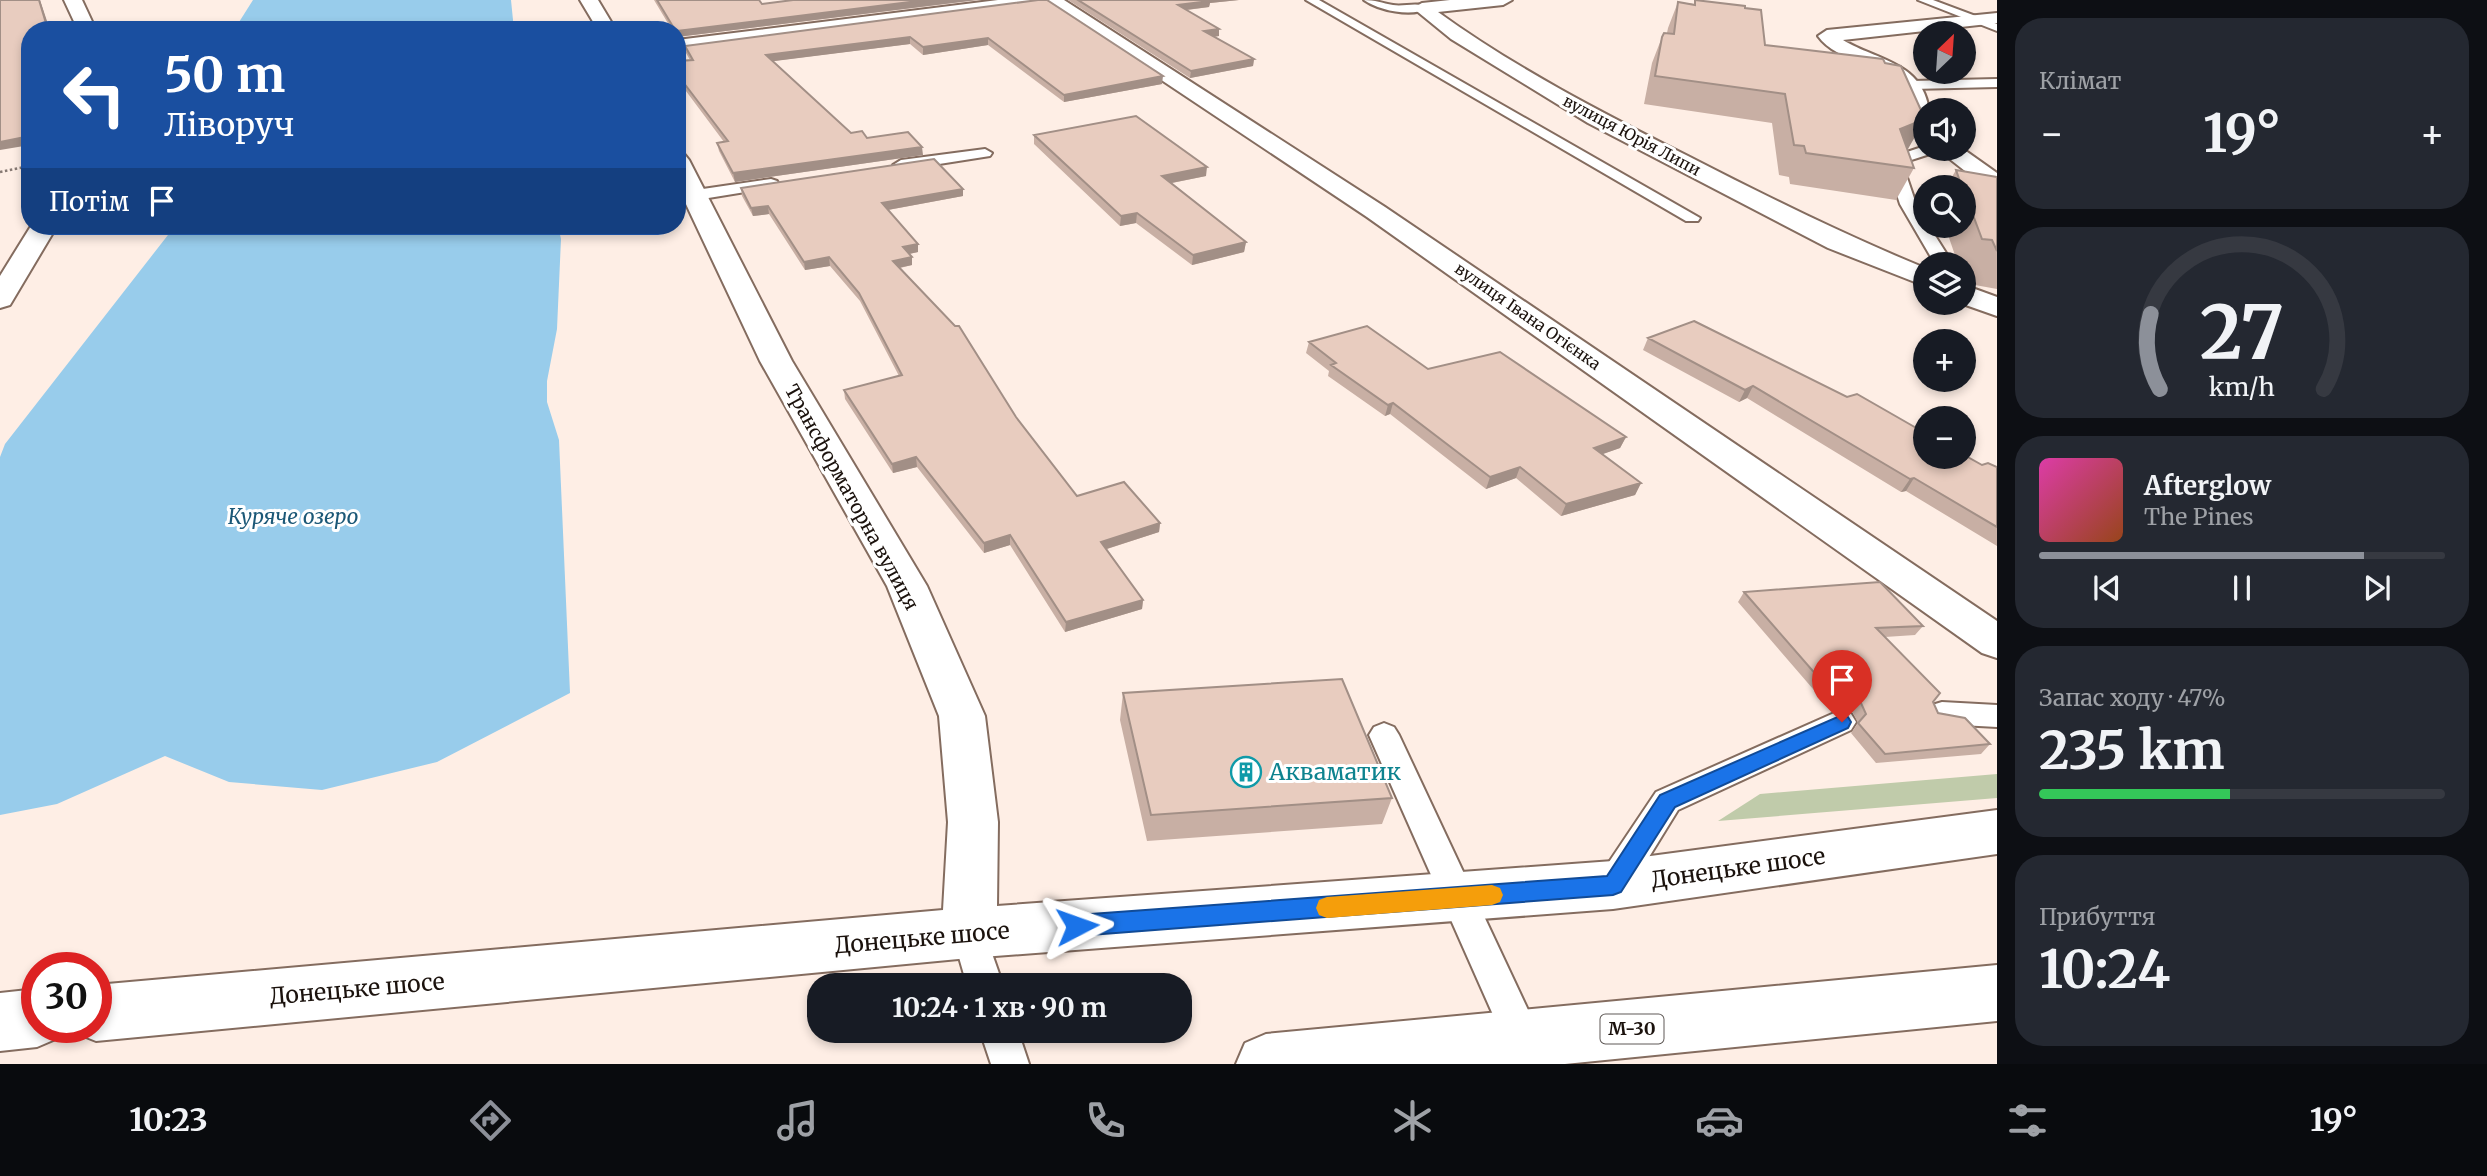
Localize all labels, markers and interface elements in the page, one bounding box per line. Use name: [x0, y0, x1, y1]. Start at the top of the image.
north arrow: [1913, 21, 1976, 84]
map controls: [1913, 21, 1976, 469]
text: 50 m: [164, 44, 285, 105]
icon: left: [49, 49, 140, 140]
text: Клімат: [2039, 66, 2121, 95]
street label: вулиця Юрія Липи: [1560, 90, 1704, 180]
button: sound: [1913, 98, 1976, 161]
text: 19°: [2203, 101, 2281, 166]
text: Ліворуч: [164, 105, 294, 145]
text: −: [2039, 110, 2064, 157]
text: +: [2420, 110, 2445, 157]
button: search: [1913, 175, 1976, 238]
icon: arrive: [143, 182, 181, 220]
text: Потім: [49, 185, 129, 218]
button: layers: [1913, 252, 1976, 315]
street label: вулиця Івана Огієнка: [1451, 258, 1605, 374]
text: 27: [2200, 287, 2284, 379]
button: +: [1913, 329, 1976, 392]
text: km/h: [2209, 371, 2275, 403]
street label: Трансформаторна вулиця: [780, 380, 924, 614]
button: −: [1913, 406, 1976, 469]
text: Afterglow: [2144, 469, 2271, 502]
text: The Pines: [2144, 502, 2254, 531]
water label: Куряче озеро: [228, 503, 358, 530]
icon: previous: [2088, 569, 2126, 607]
icon: pause: [2223, 569, 2261, 607]
icon: next: [2358, 569, 2396, 607]
pin: [1812, 650, 1872, 722]
icon: arrive: [1823, 661, 1861, 699]
text: Запас ходу · 47%: [2039, 683, 2226, 712]
text: 235 km: [2039, 718, 2225, 783]
building icon: Акваматик: [1229, 755, 1263, 789]
place label: Акваматик: [1268, 757, 1402, 786]
street label: Донецьке шосе: [1649, 841, 1827, 894]
position arrow: [1040, 889, 1114, 963]
text: Прибуття: [2039, 902, 2156, 931]
street label: Донецьке шосе: [833, 915, 1011, 960]
text: 10:24: [2039, 937, 2170, 1002]
speed limit sign: 30: [21, 952, 112, 1043]
street label: Донецьке шосе: [268, 966, 446, 1011]
text: 10:24 · 1 хв · 90 m: [892, 991, 1107, 1024]
road number: М-30: [1600, 1014, 1664, 1044]
icon: directions: [466, 1096, 515, 1145]
icon: music: [773, 1096, 822, 1145]
icon: phone: [1081, 1096, 1130, 1145]
icon: climate: [1388, 1096, 1437, 1145]
icon: car: [1695, 1096, 1744, 1145]
icon: filters: [2003, 1096, 2052, 1145]
text: 10:23: [129, 1100, 208, 1140]
text: 19°: [2310, 1100, 2358, 1140]

